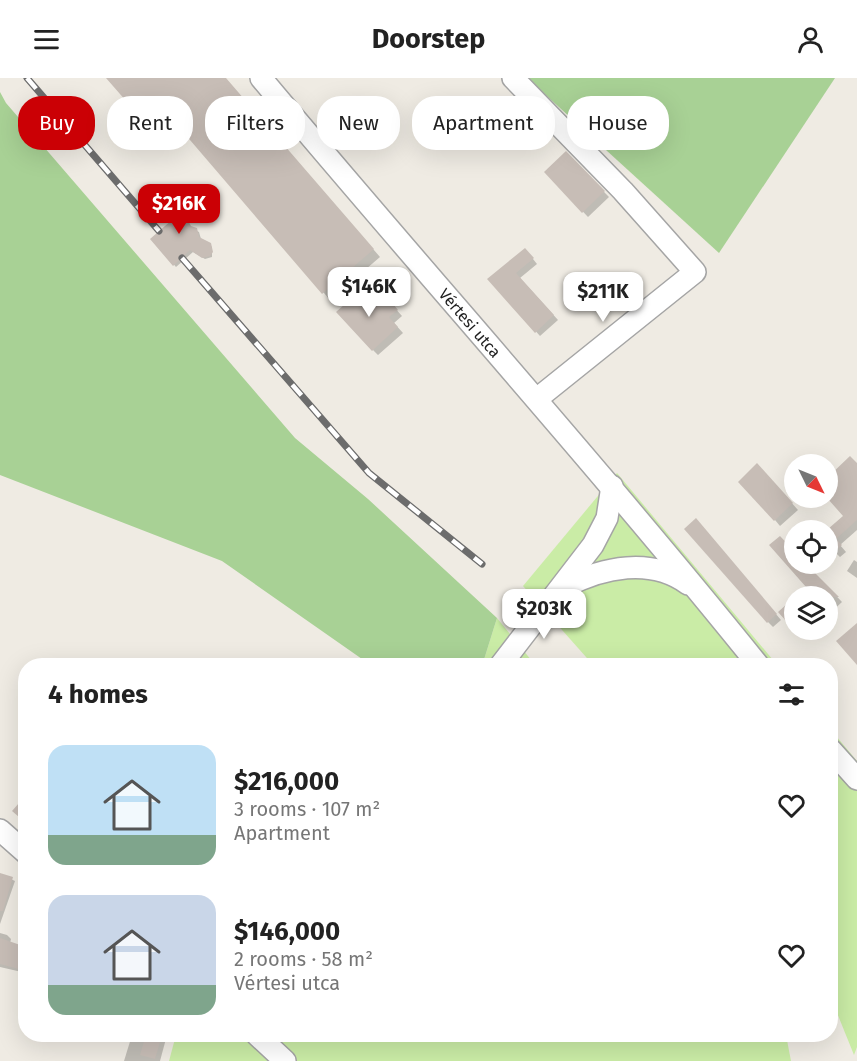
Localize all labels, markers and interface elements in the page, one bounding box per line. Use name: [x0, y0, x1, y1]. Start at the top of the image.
icon: menu: [30, 23, 63, 56]
text: Doorstep: [372, 23, 485, 55]
icon: person: [794, 23, 827, 56]
chip: Buy: [18, 96, 95, 150]
chip: Rent: [107, 96, 193, 150]
chip: Filters: [205, 96, 305, 150]
chip: New: [317, 96, 400, 150]
chip: Apartment: [412, 96, 555, 150]
chip: House: [567, 96, 669, 150]
pin: $216K: [137, 184, 221, 235]
text: $216K: [152, 191, 206, 215]
pin: $146K: [327, 267, 411, 318]
pin: $211K: [561, 272, 645, 323]
text: $146K: [342, 274, 396, 298]
text: $211K: [577, 279, 629, 303]
street label: Vértesi utca: [435, 284, 505, 361]
north arrow: [784, 454, 838, 508]
map controls: [784, 454, 838, 640]
button: locate: [784, 520, 838, 574]
button: layers: [784, 586, 838, 640]
pin: $203K: [502, 589, 586, 640]
text: $203K: [516, 596, 572, 620]
icon: filters: [775, 678, 808, 711]
text: 4 homes: [48, 679, 148, 710]
text: $216,000: [234, 766, 339, 797]
icon: home: [96, 769, 168, 841]
icon: heart: [775, 789, 808, 822]
text: 3 rooms · 107 m²: [234, 797, 380, 821]
text: Apartment: [234, 821, 330, 845]
text: $146,000: [234, 916, 340, 947]
icon: home: [96, 919, 168, 991]
icon: heart: [775, 939, 808, 972]
text: 2 rooms · 58 m²: [234, 947, 373, 971]
text: Vértesi utca: [234, 971, 340, 995]

